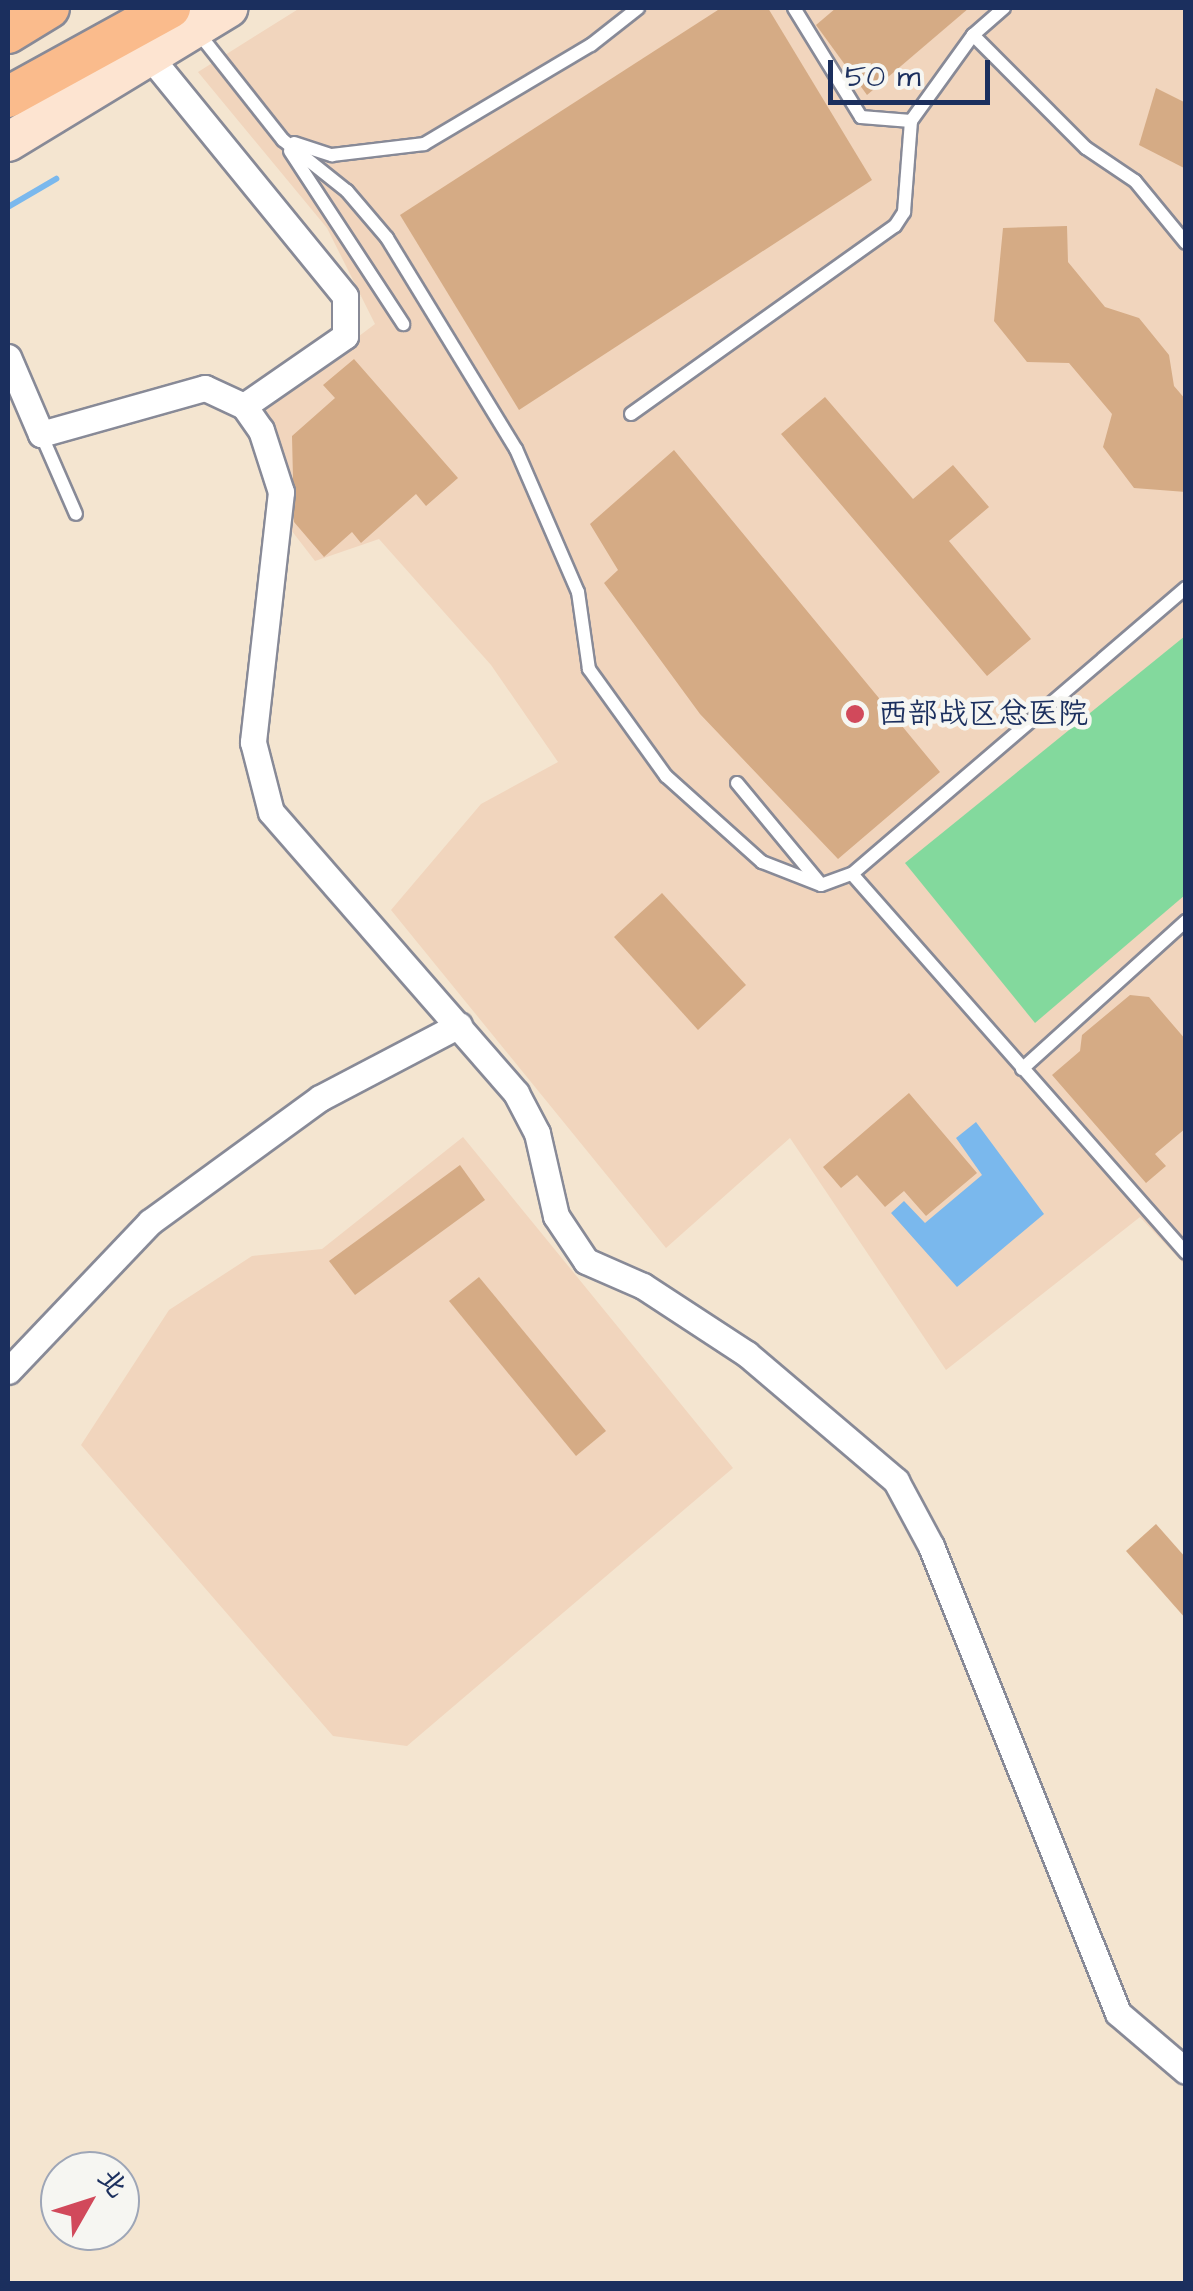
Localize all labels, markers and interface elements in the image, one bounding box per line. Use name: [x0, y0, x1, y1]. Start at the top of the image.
scale bar: [833, 40, 996, 102]
text: 50 m: [845, 56, 921, 98]
place label: 西部战区总医院: [878, 696, 1088, 732]
marker: 西部战区总医院: [842, 701, 868, 727]
north arrow: [40, 2151, 140, 2251]
text: 北: [88, 2160, 136, 2206]

